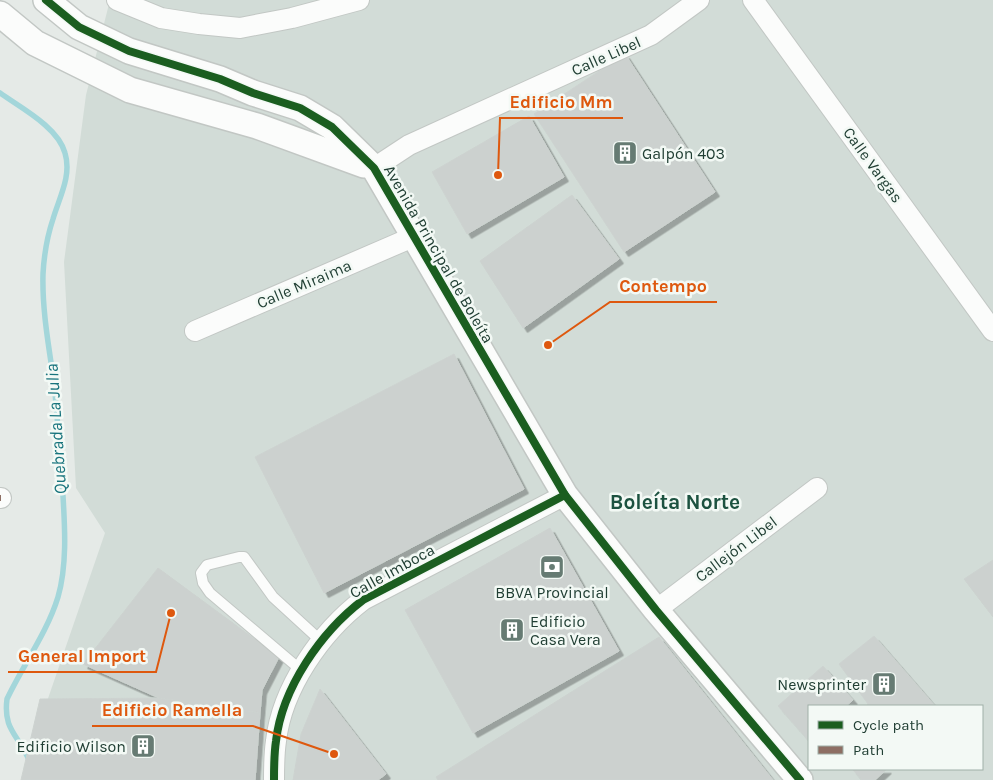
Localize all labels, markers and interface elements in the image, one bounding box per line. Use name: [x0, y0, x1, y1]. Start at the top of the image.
street label: Calle Libel: [568, 32, 644, 80]
callout: Edificio Mm: [500, 85, 623, 118]
text: Edificio Mm: [509, 91, 613, 113]
street label: Calle Vargas: [839, 124, 907, 206]
building icon: Galpón 403: [612, 140, 638, 166]
place label: Galpón 403: [642, 144, 725, 163]
street label: Avenida Principal de Boleíta: [380, 162, 498, 346]
street label: Calle Miraima: [254, 256, 354, 312]
callout: Contempo: [610, 269, 717, 302]
text: Contempo: [619, 275, 707, 297]
water label: Quebrada La Julia: [40, 363, 72, 495]
district label: Boleíta Norte: [610, 490, 740, 514]
street label: Callejón Libel: [691, 512, 781, 586]
street label: Calle Imboca: [346, 540, 438, 602]
bank icon: BBVA Provincial: [539, 554, 565, 580]
place label: BBVA Provincial: [495, 583, 609, 602]
place label: Edificio Casa Vera: [530, 612, 601, 649]
building icon: Edificio Casa Vera: [499, 617, 525, 643]
callout: General Import: [8, 639, 156, 672]
text: General Import: [18, 645, 146, 667]
building icon: Newsprinter: [871, 671, 897, 697]
place label: Newsprinter: [777, 675, 866, 694]
callout: Edificio Ramella: [92, 693, 253, 726]
text: Edificio Ramella: [102, 699, 242, 721]
legend: [808, 705, 983, 770]
text: Cycle path: [853, 716, 924, 734]
building icon: Edificio Wilson: [130, 733, 156, 759]
place label: Edificio Wilson: [17, 737, 126, 756]
text: Path: [853, 741, 884, 759]

